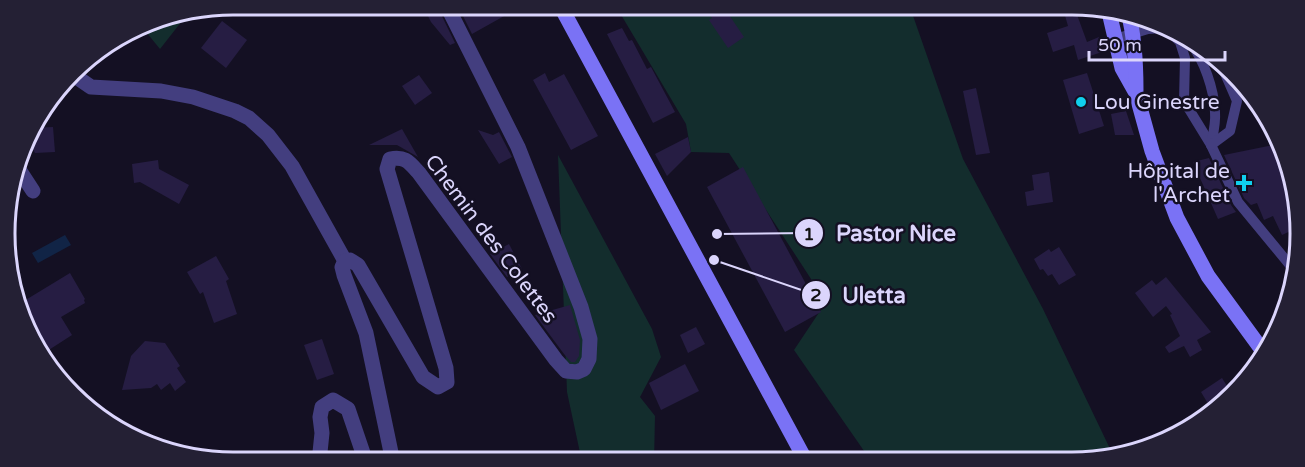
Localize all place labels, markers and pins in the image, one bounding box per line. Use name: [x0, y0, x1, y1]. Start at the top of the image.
place label: Lou Ginestre: [1093, 90, 1220, 115]
marker: Lou Ginestre: [1074, 95, 1088, 109]
place label: Hôpital de l'Archet: [1128, 159, 1230, 208]
marker: Hôpital de l'Archet: [1235, 174, 1253, 192]
callout: Pastor Nice: [794, 213, 968, 253]
callout: Uletta: [801, 275, 918, 315]

